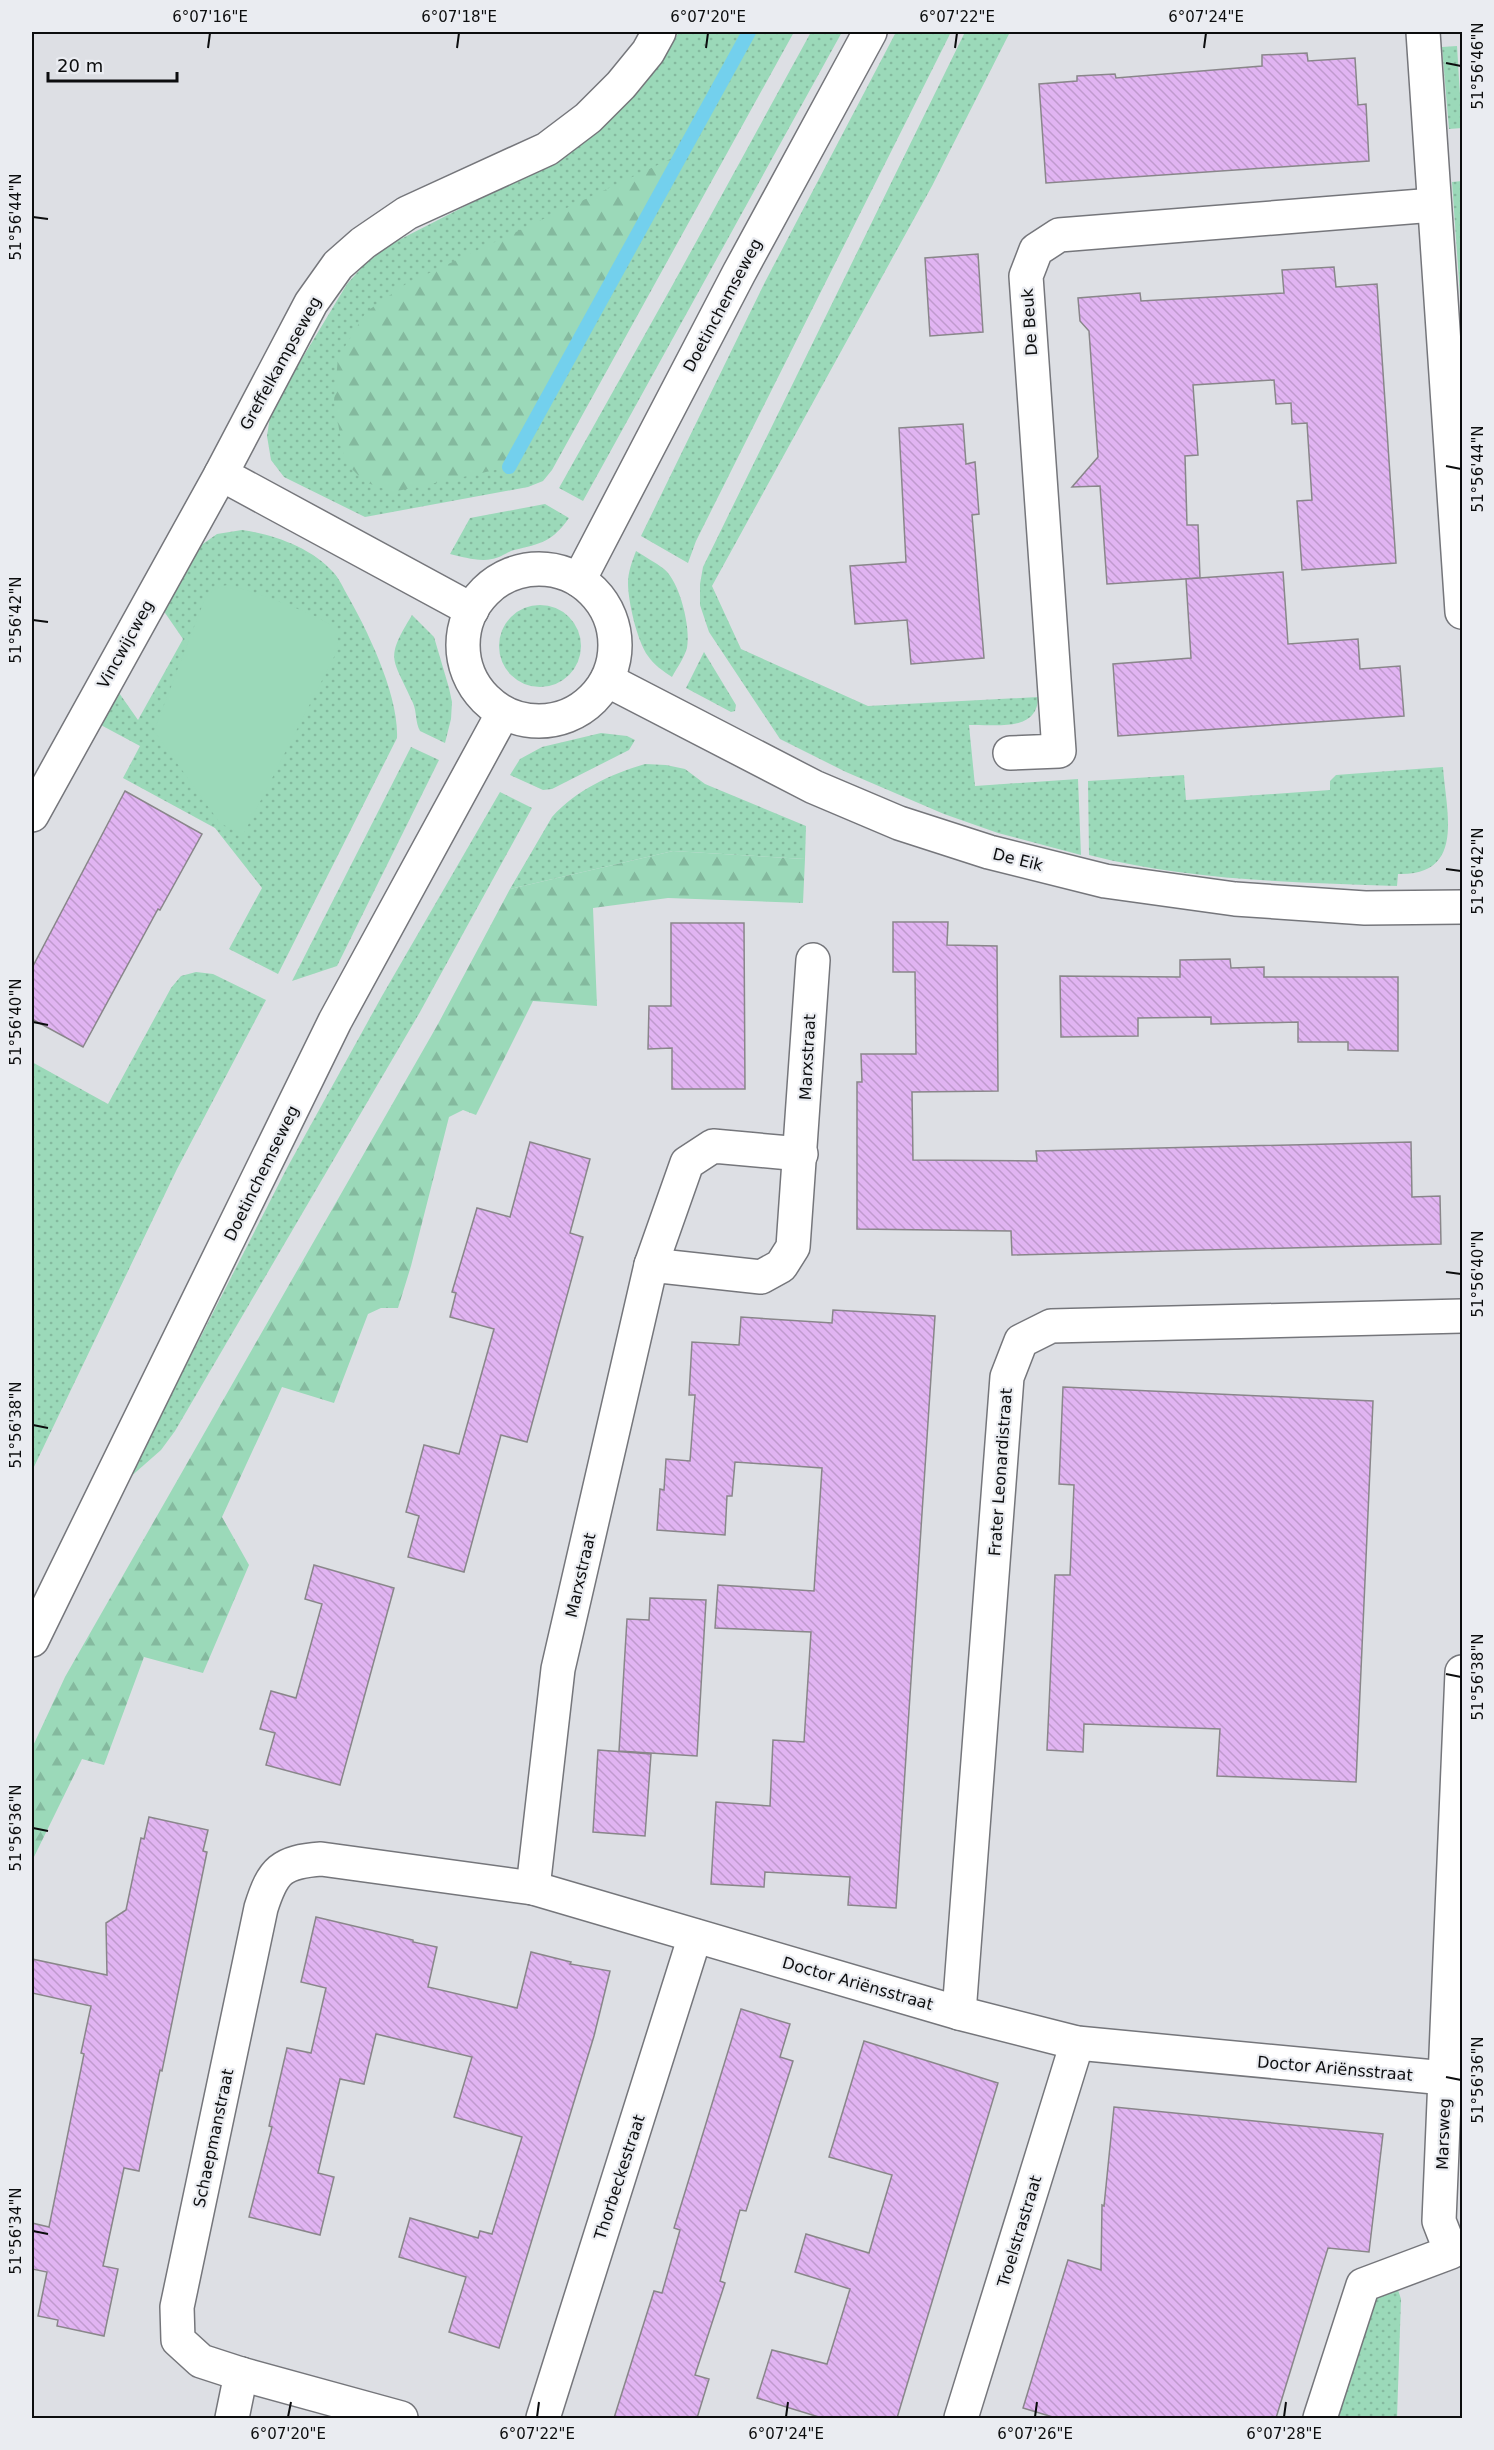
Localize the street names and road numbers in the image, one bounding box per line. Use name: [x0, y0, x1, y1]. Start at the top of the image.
street label: Doetinchemseweg: [679, 235, 766, 375]
street label: De Beuk: [1018, 287, 1041, 356]
street label: Greffelkampseweg: [236, 293, 325, 433]
street label: Vincwijcweg: [93, 597, 157, 692]
street label: De Eik: [991, 844, 1046, 875]
street label: Marxstraat: [796, 1013, 819, 1101]
street label: Doetinchemseweg: [220, 1102, 303, 1244]
street label: Frater Leonardistraat: [985, 1387, 1016, 1557]
street label: Marxstraat: [562, 1531, 599, 1619]
street label: Doctor Ariënsstraat: [780, 1953, 935, 2014]
street label: Doctor Ariënsstraat: [1256, 2052, 1413, 2085]
street label: Schaepmanstraat: [189, 2067, 237, 2209]
street label: Marsweg: [1433, 2098, 1454, 2170]
street label: Thorbeckestraat: [590, 2112, 649, 2243]
street label: Troelstrastraat: [993, 2173, 1045, 2290]

